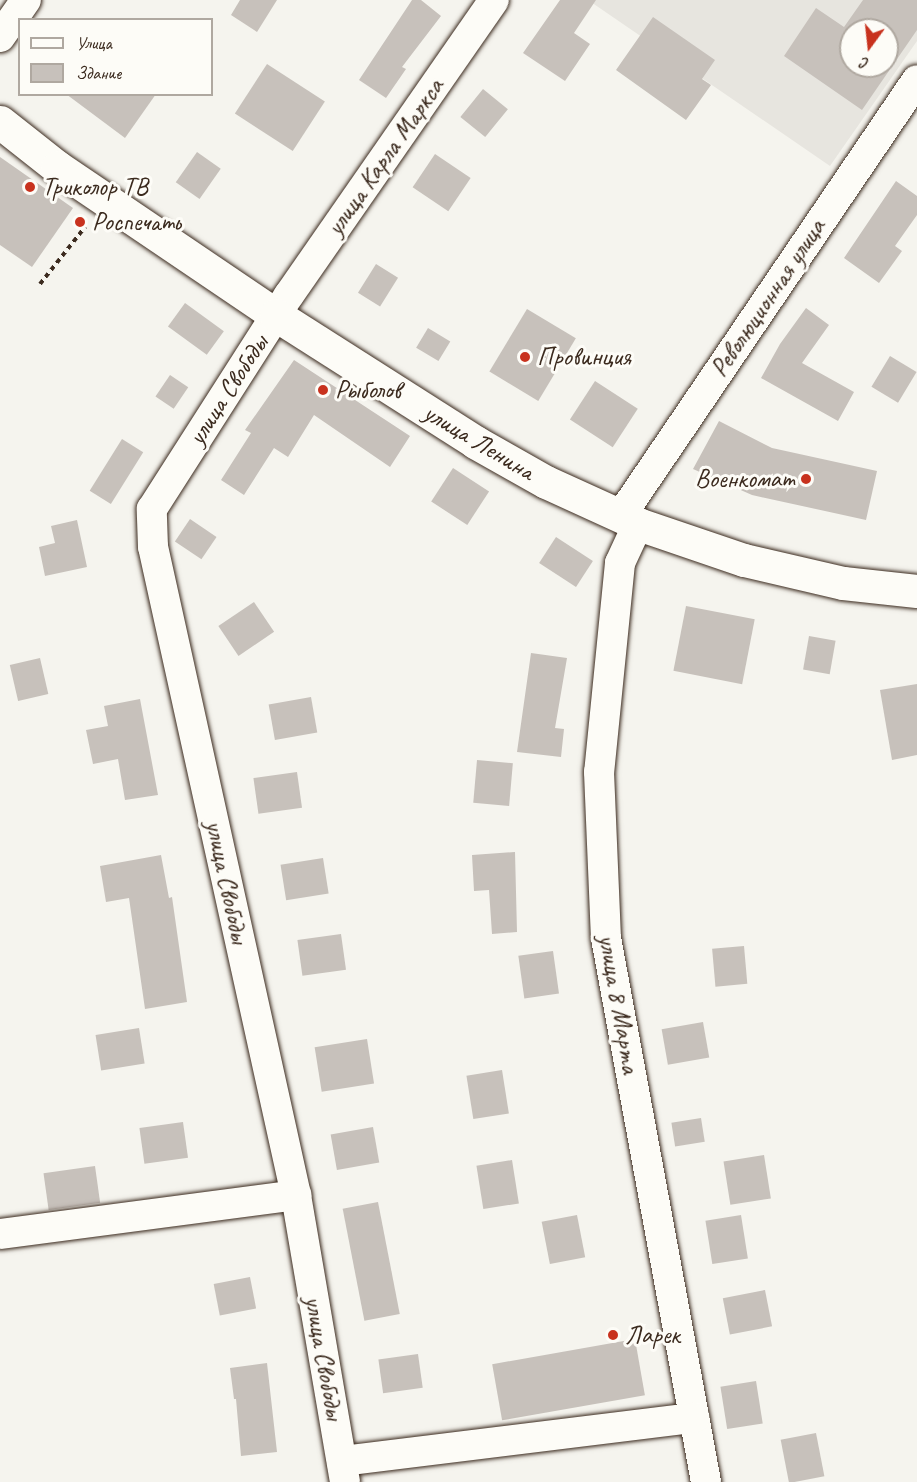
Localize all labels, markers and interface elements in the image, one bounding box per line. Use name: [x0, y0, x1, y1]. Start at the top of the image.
legend: [18, 18, 213, 96]
north arrow: [839, 18, 899, 78]
text: Улица: [76, 32, 112, 54]
text: С: [858, 53, 871, 74]
text: Здание: [76, 62, 121, 84]
street label: улица Карла Маркса: [320, 73, 450, 241]
place label: Триколор ТВ: [42, 171, 147, 203]
marker: Триколор ТВ: [23, 180, 37, 194]
place label: Роспечать: [92, 206, 180, 238]
street label: Революционная улица: [703, 212, 833, 384]
marker: Роспечать: [73, 215, 87, 229]
street label: улица Свободы: [181, 330, 275, 450]
place label: Провинция: [537, 341, 631, 373]
marker: Провинция: [518, 350, 532, 364]
place label: Рыболов: [335, 374, 401, 406]
marker: Рыболов: [316, 383, 330, 397]
street label: улица Ленина: [418, 397, 540, 487]
place label: Военкомат: [695, 463, 794, 495]
marker: Военкомат: [799, 472, 813, 486]
street label: улица Свободы: [199, 819, 255, 945]
street label: улица 8 Марта: [591, 932, 647, 1076]
street label: улица Свободы: [298, 1295, 350, 1421]
place label: Ларек: [625, 1319, 680, 1351]
marker: Ларек: [606, 1328, 620, 1342]

